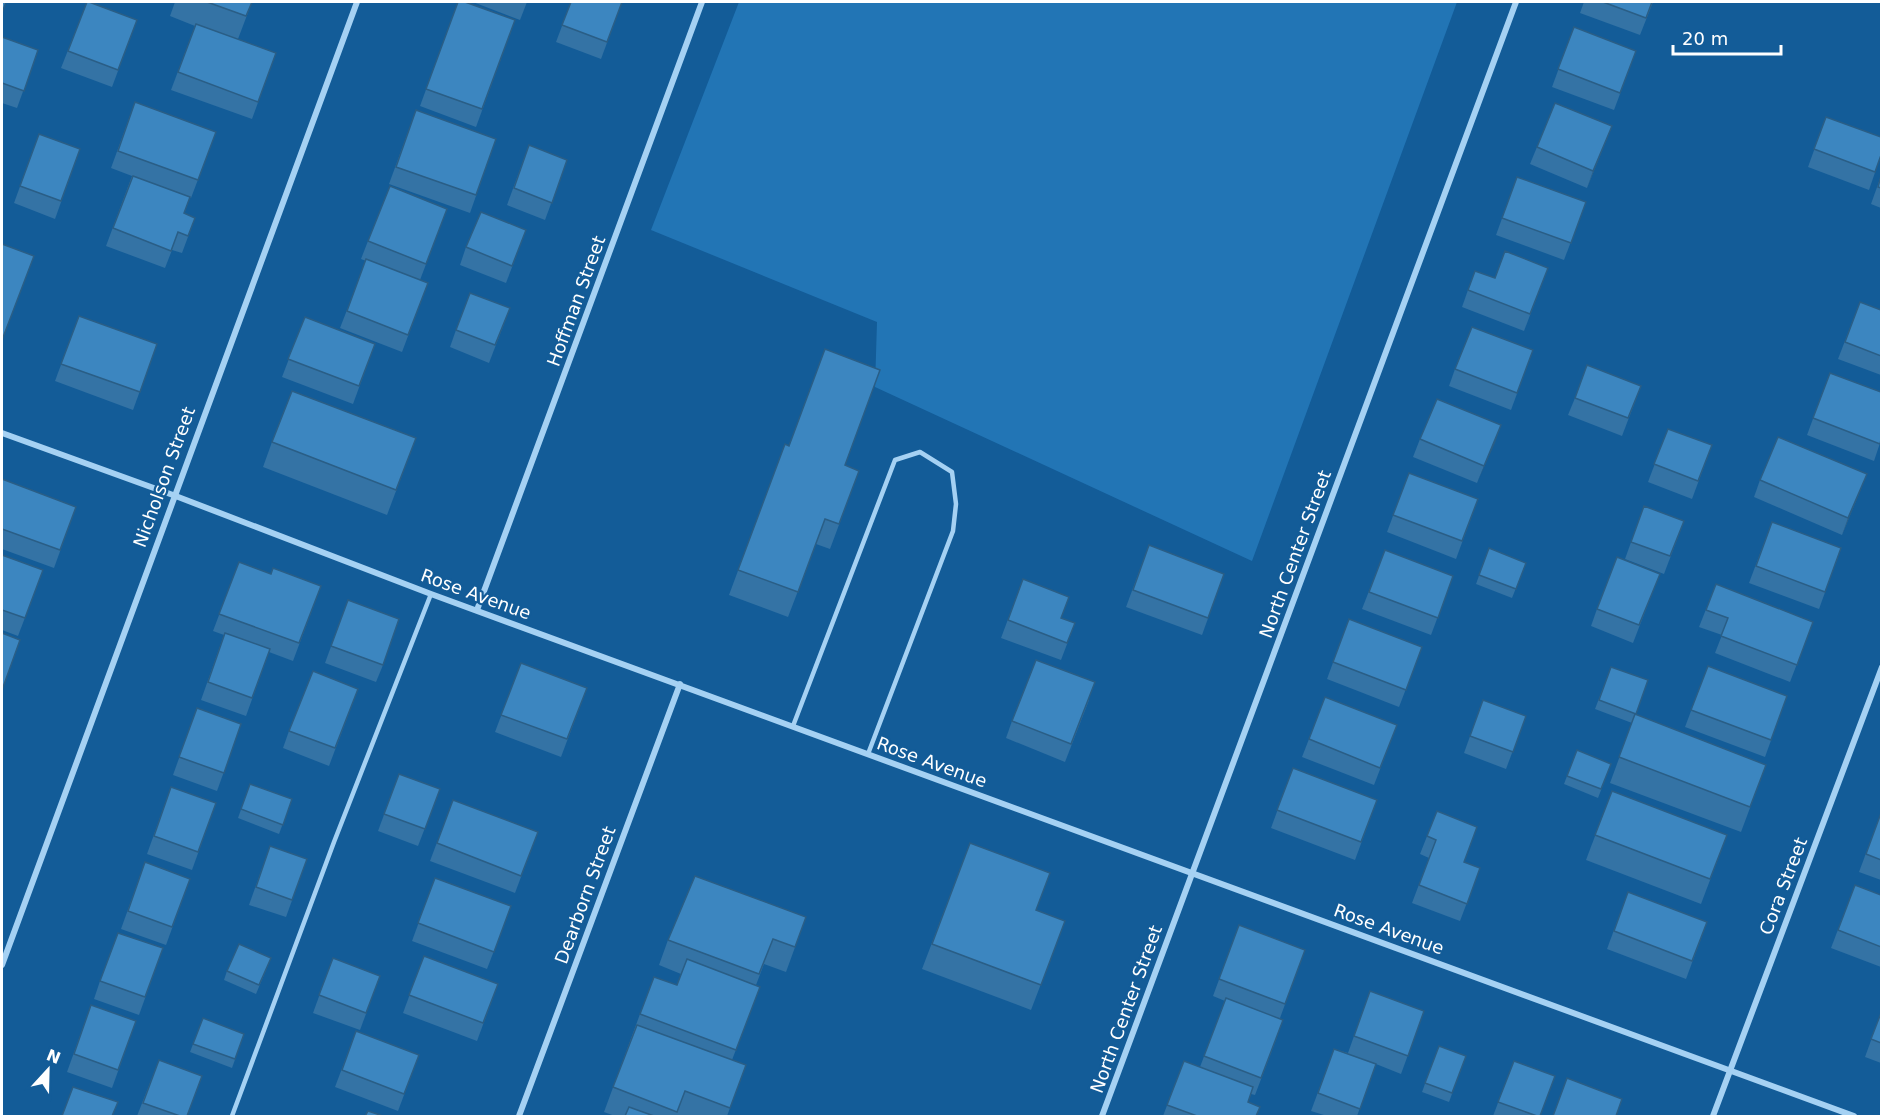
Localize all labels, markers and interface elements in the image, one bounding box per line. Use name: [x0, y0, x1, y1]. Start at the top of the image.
scale bar: [1673, 18, 1781, 56]
text: 20 m: [1682, 28, 1728, 49]
street label: Hoffman Street: [543, 233, 609, 369]
street label: Nicholson Street: [129, 404, 199, 550]
street label: North Center Street: [1255, 467, 1335, 641]
street label: Rose Avenue: [418, 564, 534, 624]
street label: Rose Avenue: [874, 732, 990, 792]
street label: Dearborn Street: [550, 823, 620, 967]
street label: Cora Street: [1755, 834, 1811, 938]
street label: Rose Avenue: [1331, 899, 1447, 959]
street label: North Center Street: [1086, 922, 1166, 1096]
north arrow: [18, 1040, 78, 1100]
text: N: [44, 1045, 63, 1068]

